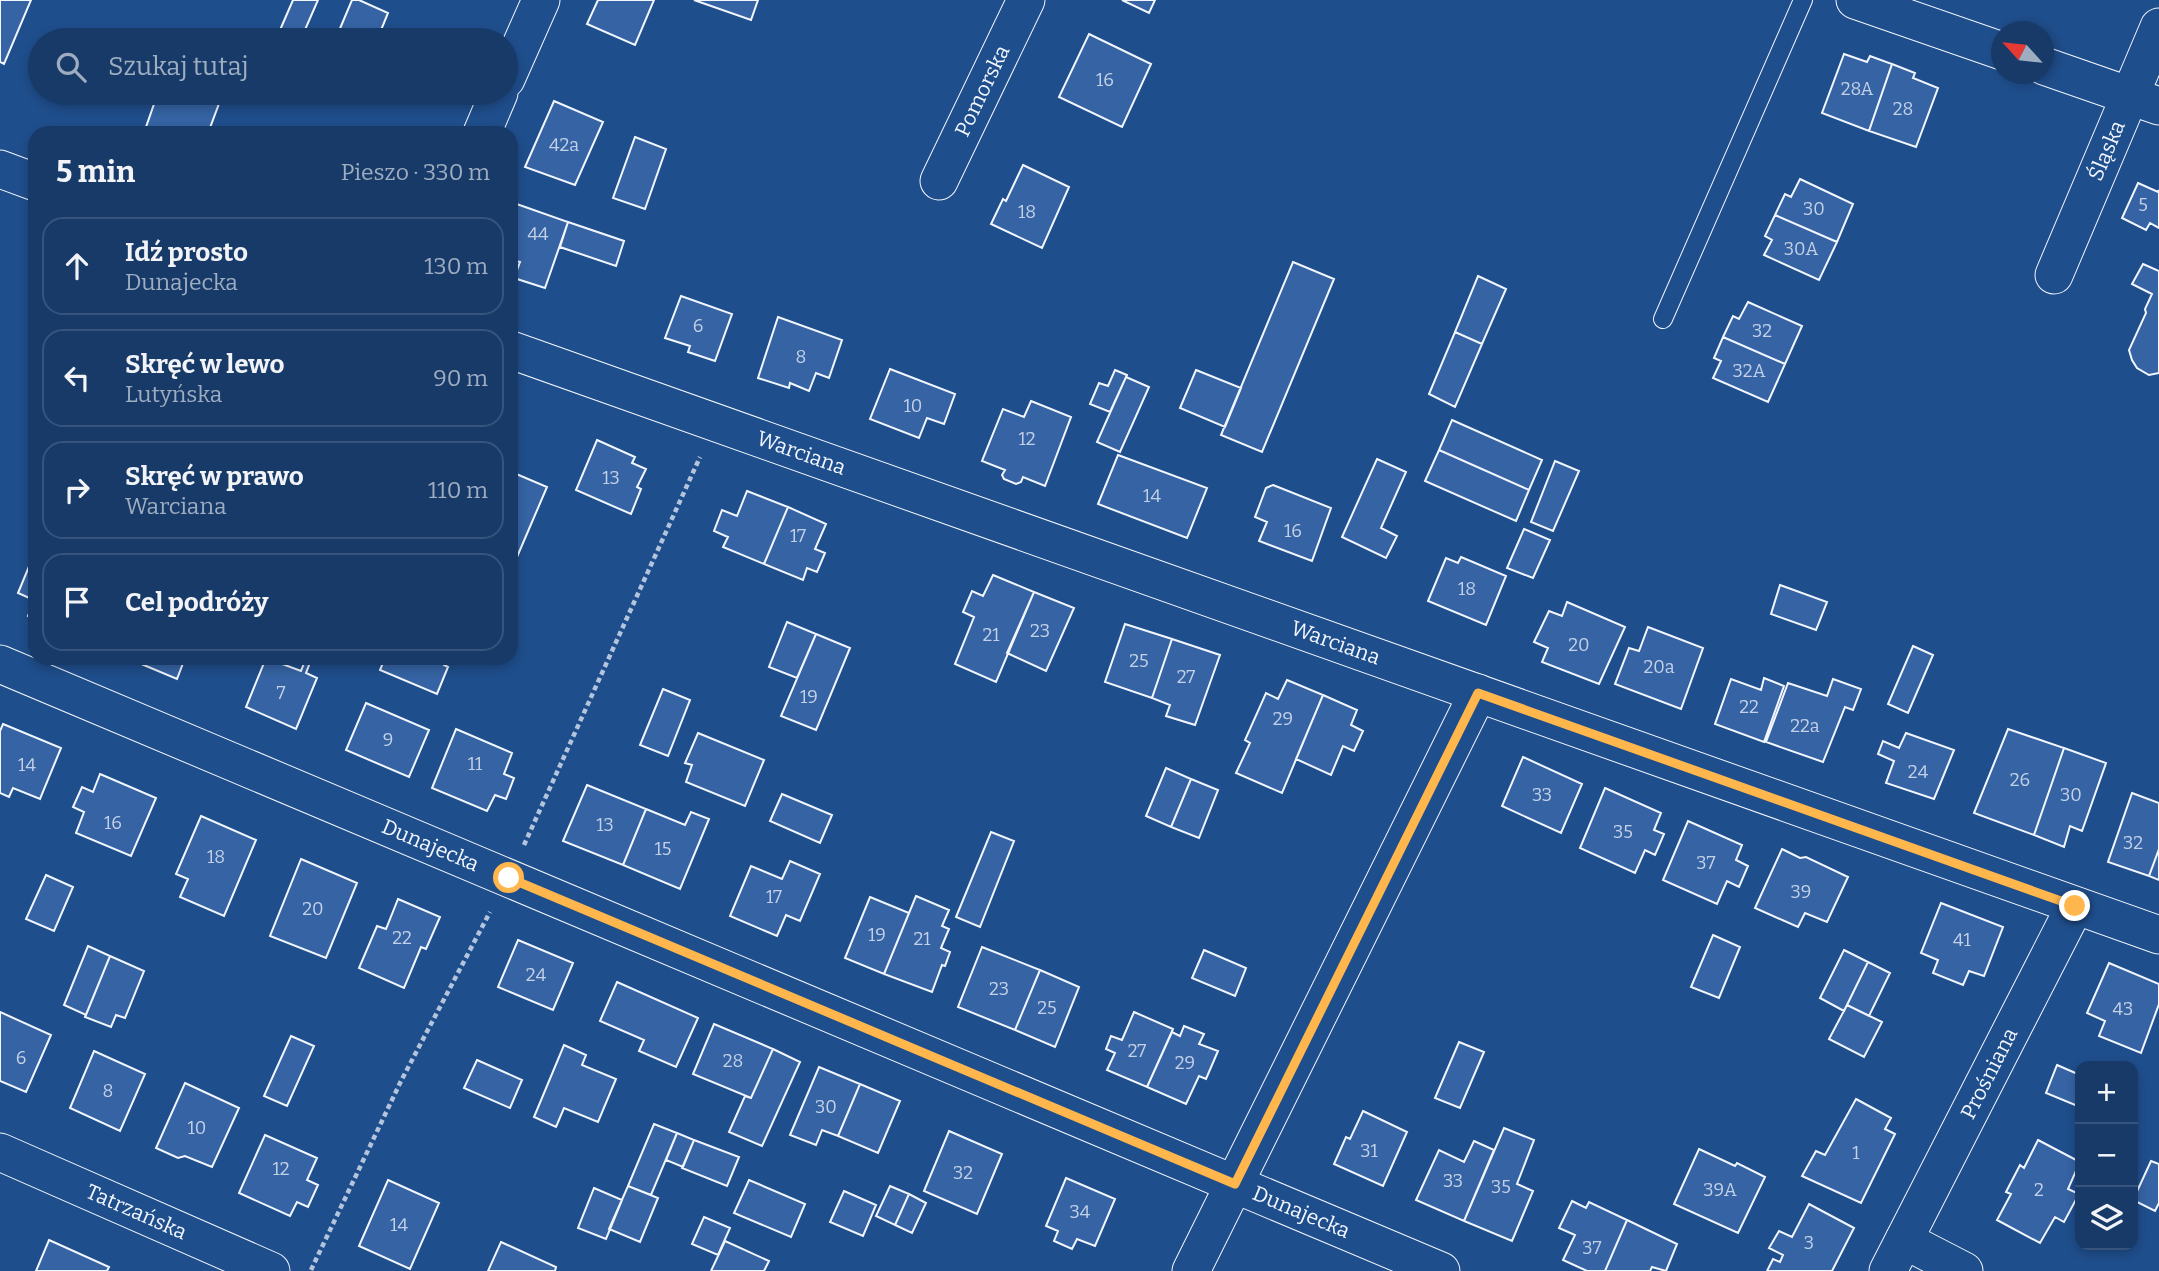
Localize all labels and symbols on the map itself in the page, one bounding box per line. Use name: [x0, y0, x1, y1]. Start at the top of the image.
north arrow: [1991, 21, 2054, 84]
street label: Pomorska: [949, 41, 1016, 141]
house number: 16: [1096, 69, 1114, 91]
house number: 28A: [1841, 78, 1874, 100]
house number: 28: [1893, 98, 1913, 120]
street label: Śląska: [2082, 116, 2131, 185]
house number: 42a: [549, 134, 579, 156]
house number: 5: [2138, 194, 2148, 216]
house number: 30: [1803, 198, 1825, 220]
house number: 18: [1018, 201, 1036, 223]
house number: 44: [527, 223, 549, 245]
house number: 30A: [1784, 238, 1819, 260]
house number: 6: [693, 315, 703, 337]
house number: 32: [1752, 320, 1772, 342]
house number: 8: [796, 346, 806, 368]
house number: 32A: [1733, 360, 1766, 382]
house number: 10: [904, 395, 922, 417]
street label: Warciana: [753, 425, 850, 481]
house number: 12: [1018, 428, 1036, 450]
house number: 13: [602, 467, 620, 489]
house number: 14: [1143, 485, 1161, 507]
house number: 16: [1284, 520, 1302, 542]
house number: 17: [790, 525, 806, 547]
house number: 18: [1458, 578, 1476, 600]
street label: Warciana: [1288, 615, 1384, 671]
house number: 23: [1030, 620, 1050, 642]
house number: 21: [982, 624, 1000, 646]
house number: 20: [1568, 634, 1590, 656]
house number: 25: [1129, 650, 1149, 672]
house number: 20a: [1643, 656, 1675, 678]
house number: 27: [1177, 666, 1195, 688]
house number: 7: [276, 682, 286, 704]
house number: 19: [800, 686, 818, 708]
house number: 22: [1739, 696, 1759, 718]
house number: 29: [1273, 708, 1293, 730]
house number: 22a: [1790, 715, 1820, 737]
house number: 9: [383, 729, 393, 751]
house number: 11: [468, 753, 483, 775]
house number: 14: [18, 754, 36, 776]
house number: 24: [1908, 761, 1929, 783]
house number: 26: [2010, 769, 2030, 791]
house number: 33: [1532, 784, 1552, 806]
house number: 30: [2060, 784, 2082, 806]
house number: 16: [104, 812, 122, 834]
street label: Dunajecka: [378, 813, 483, 877]
house number: 13: [596, 814, 614, 836]
house number: 35: [1613, 821, 1633, 843]
house number: 32: [2123, 832, 2143, 854]
house number: 15: [655, 838, 671, 860]
house number: 18: [207, 846, 225, 868]
house number: 37: [1696, 852, 1716, 874]
route start: [493, 862, 524, 893]
house number: 39: [1791, 881, 1811, 903]
house number: 17: [766, 886, 782, 908]
route end: [2059, 890, 2090, 921]
house number: 20: [302, 898, 324, 920]
house number: 19: [868, 924, 886, 946]
house number: 22: [392, 927, 412, 949]
house number: 21: [913, 928, 931, 950]
house number: 41: [1953, 929, 1972, 951]
house number: 24: [526, 964, 547, 986]
house number: 23: [989, 978, 1009, 1000]
house number: 25: [1037, 997, 1057, 1019]
house number: 43: [2113, 998, 2133, 1020]
street label: Prośniana: [1955, 1023, 2024, 1123]
house number: 27: [1128, 1040, 1146, 1062]
house number: 6: [16, 1047, 26, 1069]
house number: 28: [723, 1050, 743, 1072]
house number: 29: [1175, 1052, 1195, 1074]
house number: 8: [103, 1080, 113, 1102]
house number: 30: [815, 1096, 837, 1118]
house number: 10: [188, 1117, 206, 1139]
house number: 31: [1360, 1140, 1378, 1162]
house number: 1: [1852, 1142, 1860, 1164]
house number: 12: [272, 1158, 290, 1180]
house number: 32: [953, 1162, 973, 1184]
house number: 33: [1443, 1170, 1463, 1192]
house number: 35: [1491, 1176, 1511, 1198]
street label: Tatrzańska: [82, 1178, 191, 1246]
house number: 39A: [1703, 1179, 1737, 1201]
house number: 2: [2034, 1179, 2044, 1201]
street label: Dunajecka: [1249, 1180, 1354, 1244]
house number: 34: [1070, 1201, 1091, 1223]
house number: 14: [390, 1214, 408, 1236]
house number: 3: [1804, 1232, 1814, 1254]
house number: 37: [1582, 1237, 1602, 1259]

